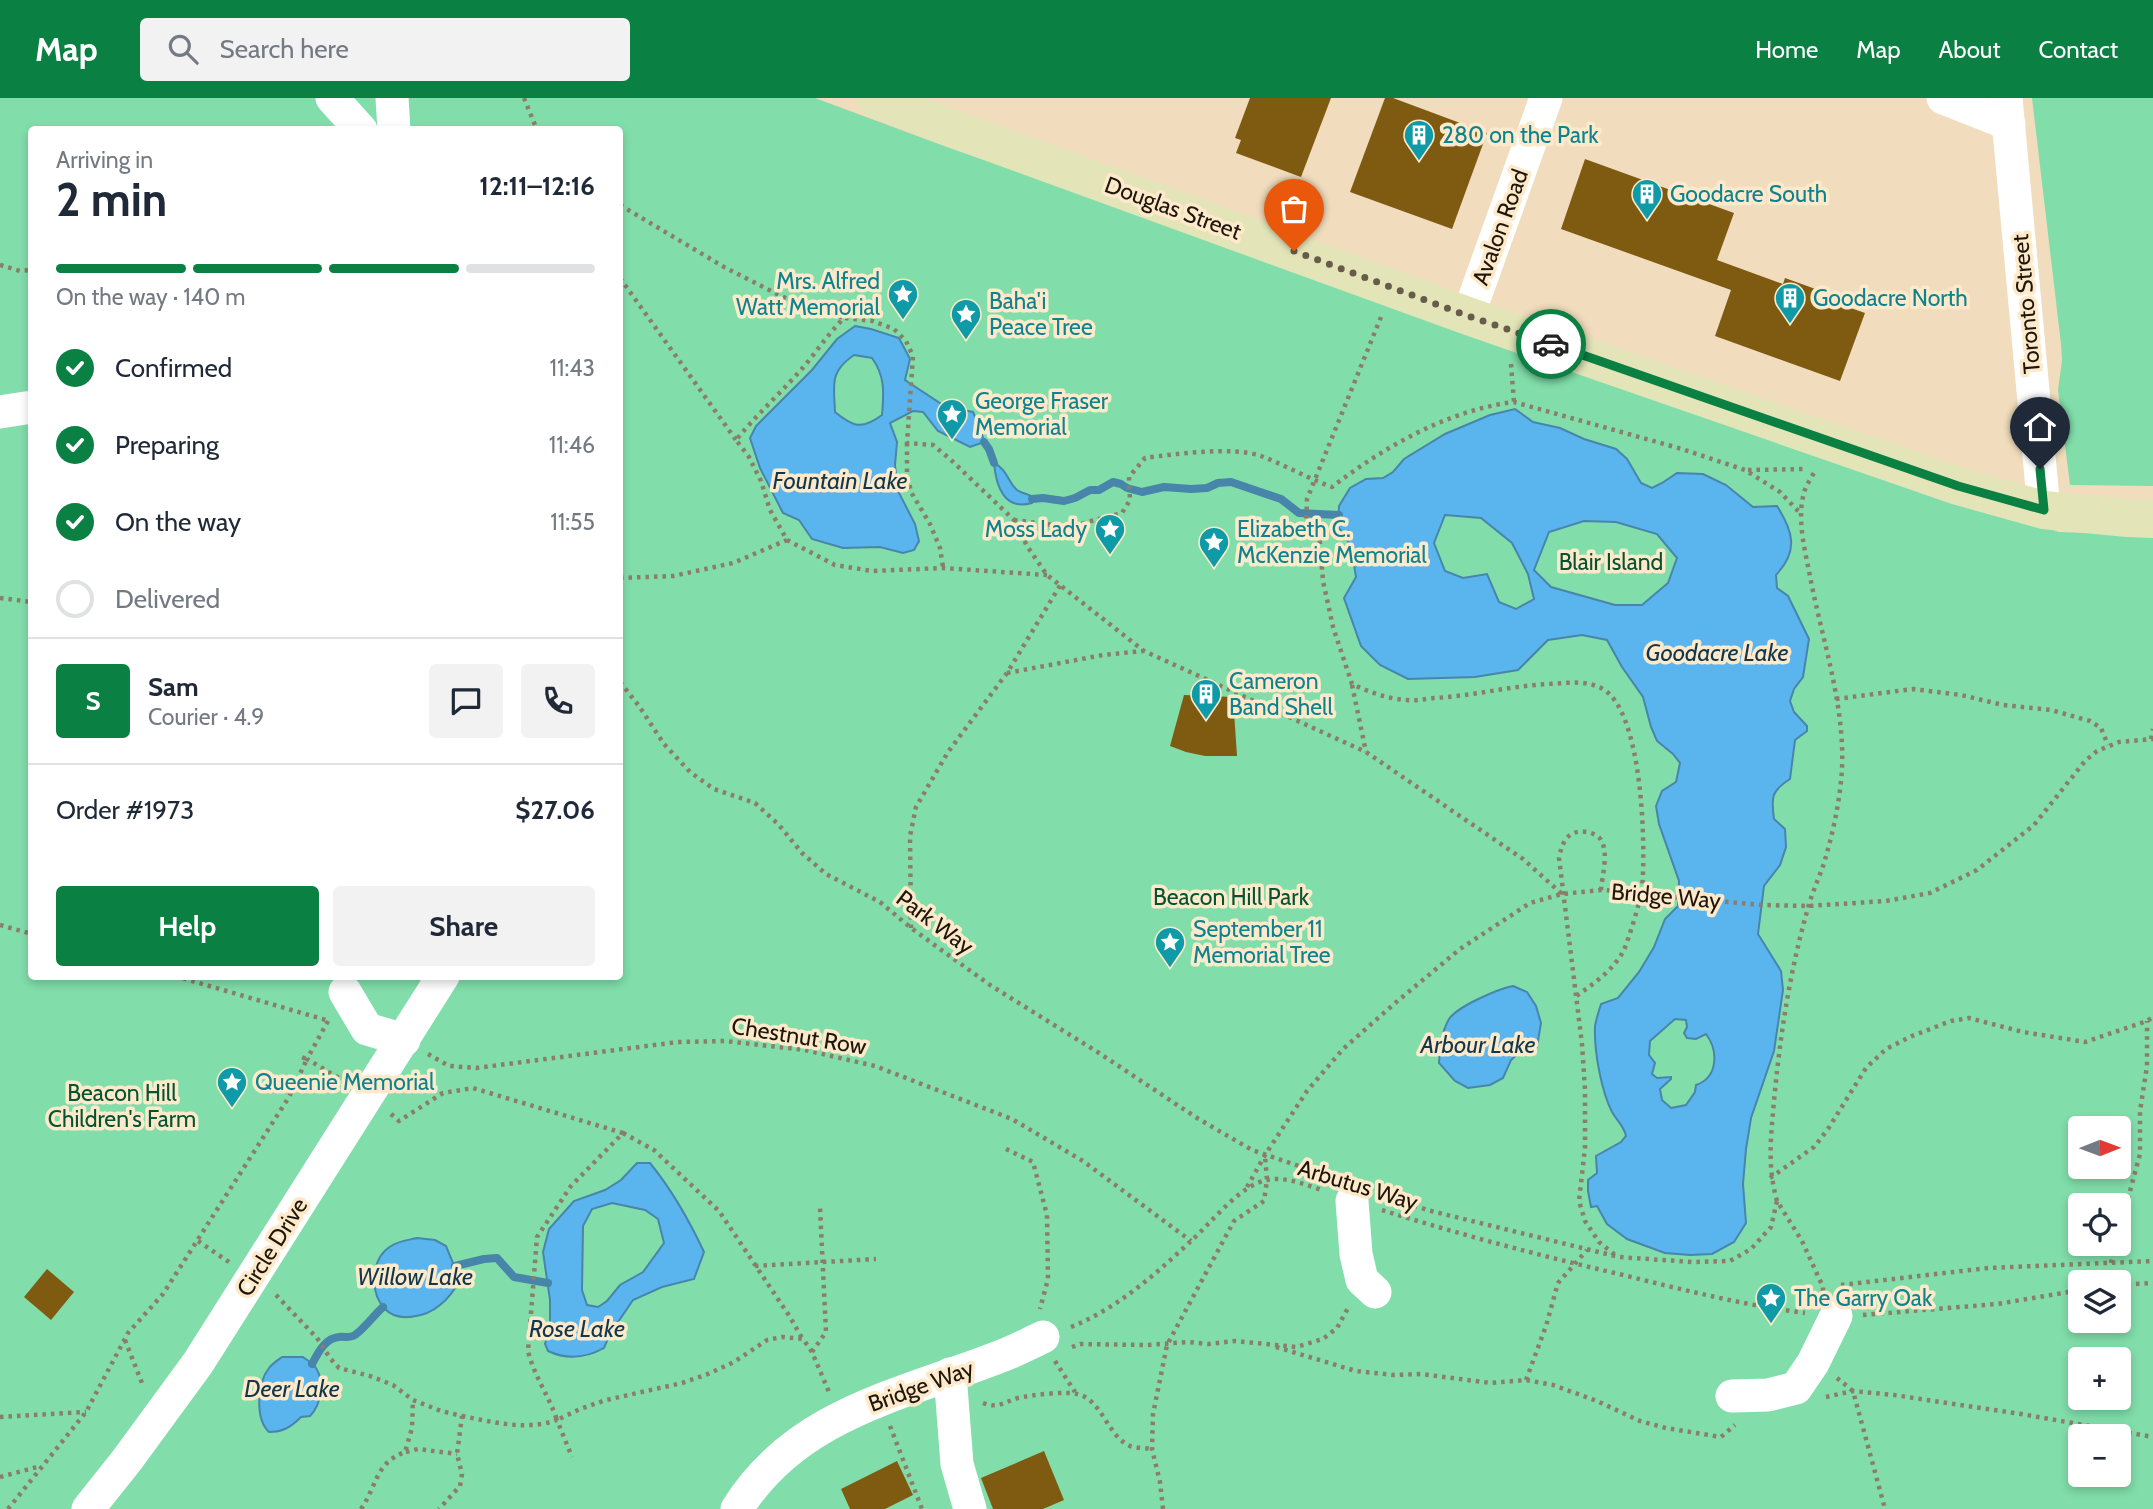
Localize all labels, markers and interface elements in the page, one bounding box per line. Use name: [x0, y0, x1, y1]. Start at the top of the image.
search box: [140, 18, 630, 81]
text: Map: [35, 29, 98, 69]
icon: search: [164, 30, 202, 68]
text: Search here: [220, 33, 349, 65]
text: Home: [1755, 35, 1818, 64]
text: Map: [1856, 35, 1901, 64]
text: About: [1939, 35, 2001, 64]
text: Contact: [2039, 35, 2118, 64]
building icon: 280 on the Park: [1402, 118, 1436, 162]
place label: 280 on the Park: [1442, 121, 1599, 149]
text: Arriving in: [56, 146, 153, 174]
street label: Avalon Road: [1466, 165, 1534, 289]
text: 12:11–12:16: [479, 170, 595, 202]
street label: Douglas Street: [1101, 170, 1245, 246]
text: 2 min: [56, 172, 167, 228]
building icon: Goodacre South: [1630, 177, 1664, 221]
pin: [1264, 179, 1324, 251]
place label: Goodacre South: [1670, 180, 1827, 208]
icon: bag: [1275, 190, 1313, 228]
street label: Toronto Street: [2006, 233, 2046, 375]
place label: Mrs. Alfred Watt Memorial: [736, 267, 881, 321]
place icon: Mrs. Alfred Watt Memorial: [886, 277, 920, 321]
building icon: Goodacre North: [1773, 281, 1807, 325]
text: On the way · 140 m: [56, 283, 246, 311]
place label: Goodacre North: [1813, 284, 1968, 312]
place label: Baha'i Peace Tree: [989, 287, 1093, 341]
place icon: Baha'i Peace Tree: [949, 297, 983, 341]
courier: [1516, 309, 1586, 379]
icon: car: [1532, 325, 1570, 363]
icon: check: [56, 349, 94, 387]
text: Confirmed: [115, 352, 232, 384]
text: 11:43: [549, 354, 595, 382]
place label: George Fraser Memorial: [975, 387, 1109, 441]
place icon: George Fraser Memorial: [935, 397, 969, 441]
pin: [2010, 397, 2070, 469]
icon: home: [2021, 408, 2059, 446]
icon: check: [56, 426, 94, 464]
text: Preparing: [115, 429, 219, 461]
text: 11:46: [549, 431, 595, 459]
water label: Fountain Lake: [772, 466, 908, 495]
icon: check: [56, 503, 94, 541]
text: On the way: [115, 506, 241, 538]
text: 11:55: [550, 508, 595, 536]
place icon: Moss Lady: [1093, 512, 1127, 556]
place label: Moss Lady: [985, 515, 1087, 543]
place label: Elizabeth C. McKenzie Memorial: [1237, 515, 1427, 569]
place icon: Elizabeth C. McKenzie Memorial: [1197, 525, 1231, 569]
park label: Blair Island: [1559, 548, 1663, 576]
text: Delivered: [115, 583, 220, 615]
water label: Goodacre Lake: [1646, 638, 1789, 667]
button: chat: [429, 664, 503, 738]
button: phone: [521, 664, 595, 738]
place label: Cameron Band Shell: [1229, 667, 1334, 721]
text: Sam: [148, 671, 199, 703]
building icon: Cameron Band Shell: [1189, 677, 1223, 721]
text: S: [85, 685, 101, 717]
text: Courier · 4.9: [148, 703, 264, 731]
text: Order #1973: [56, 794, 194, 826]
text: $27.06: [515, 794, 595, 826]
street label: Bridge Way: [1610, 877, 1722, 915]
park label: Beacon Hill Park: [1153, 883, 1310, 911]
street label: Park Way: [891, 884, 980, 960]
button: Help: [56, 886, 319, 966]
button: Share: [333, 886, 595, 966]
place label: September 11 Memorial Tree: [1193, 915, 1331, 969]
place icon: September 11 Memorial Tree: [1153, 925, 1187, 969]
street label: Chestnut Row: [730, 1012, 869, 1061]
water label: Arbour Lake: [1420, 1030, 1535, 1059]
place icon: Queenie Memorial: [215, 1065, 249, 1109]
place label: Queenie Memorial: [255, 1068, 435, 1096]
park label: Beacon Hill Children's Farm: [48, 1079, 196, 1133]
north arrow: [2068, 1116, 2132, 1180]
map controls: [2068, 1116, 2131, 1487]
street label: Arbutus Way: [1295, 1154, 1422, 1217]
street label: Circle Drive: [231, 1192, 313, 1301]
button: locate: [2068, 1193, 2131, 1256]
water label: Willow Lake: [357, 1262, 473, 1291]
button: layers: [2068, 1270, 2131, 1333]
place icon: The Garry Oak: [1754, 1281, 1788, 1325]
place label: The Garry Oak: [1794, 1284, 1933, 1312]
water label: Rose Lake: [529, 1314, 625, 1343]
button: +: [2068, 1347, 2131, 1410]
street label: Bridge Way: [865, 1354, 978, 1418]
water label: Deer Lake: [244, 1374, 340, 1403]
button: −: [2068, 1424, 2131, 1487]

